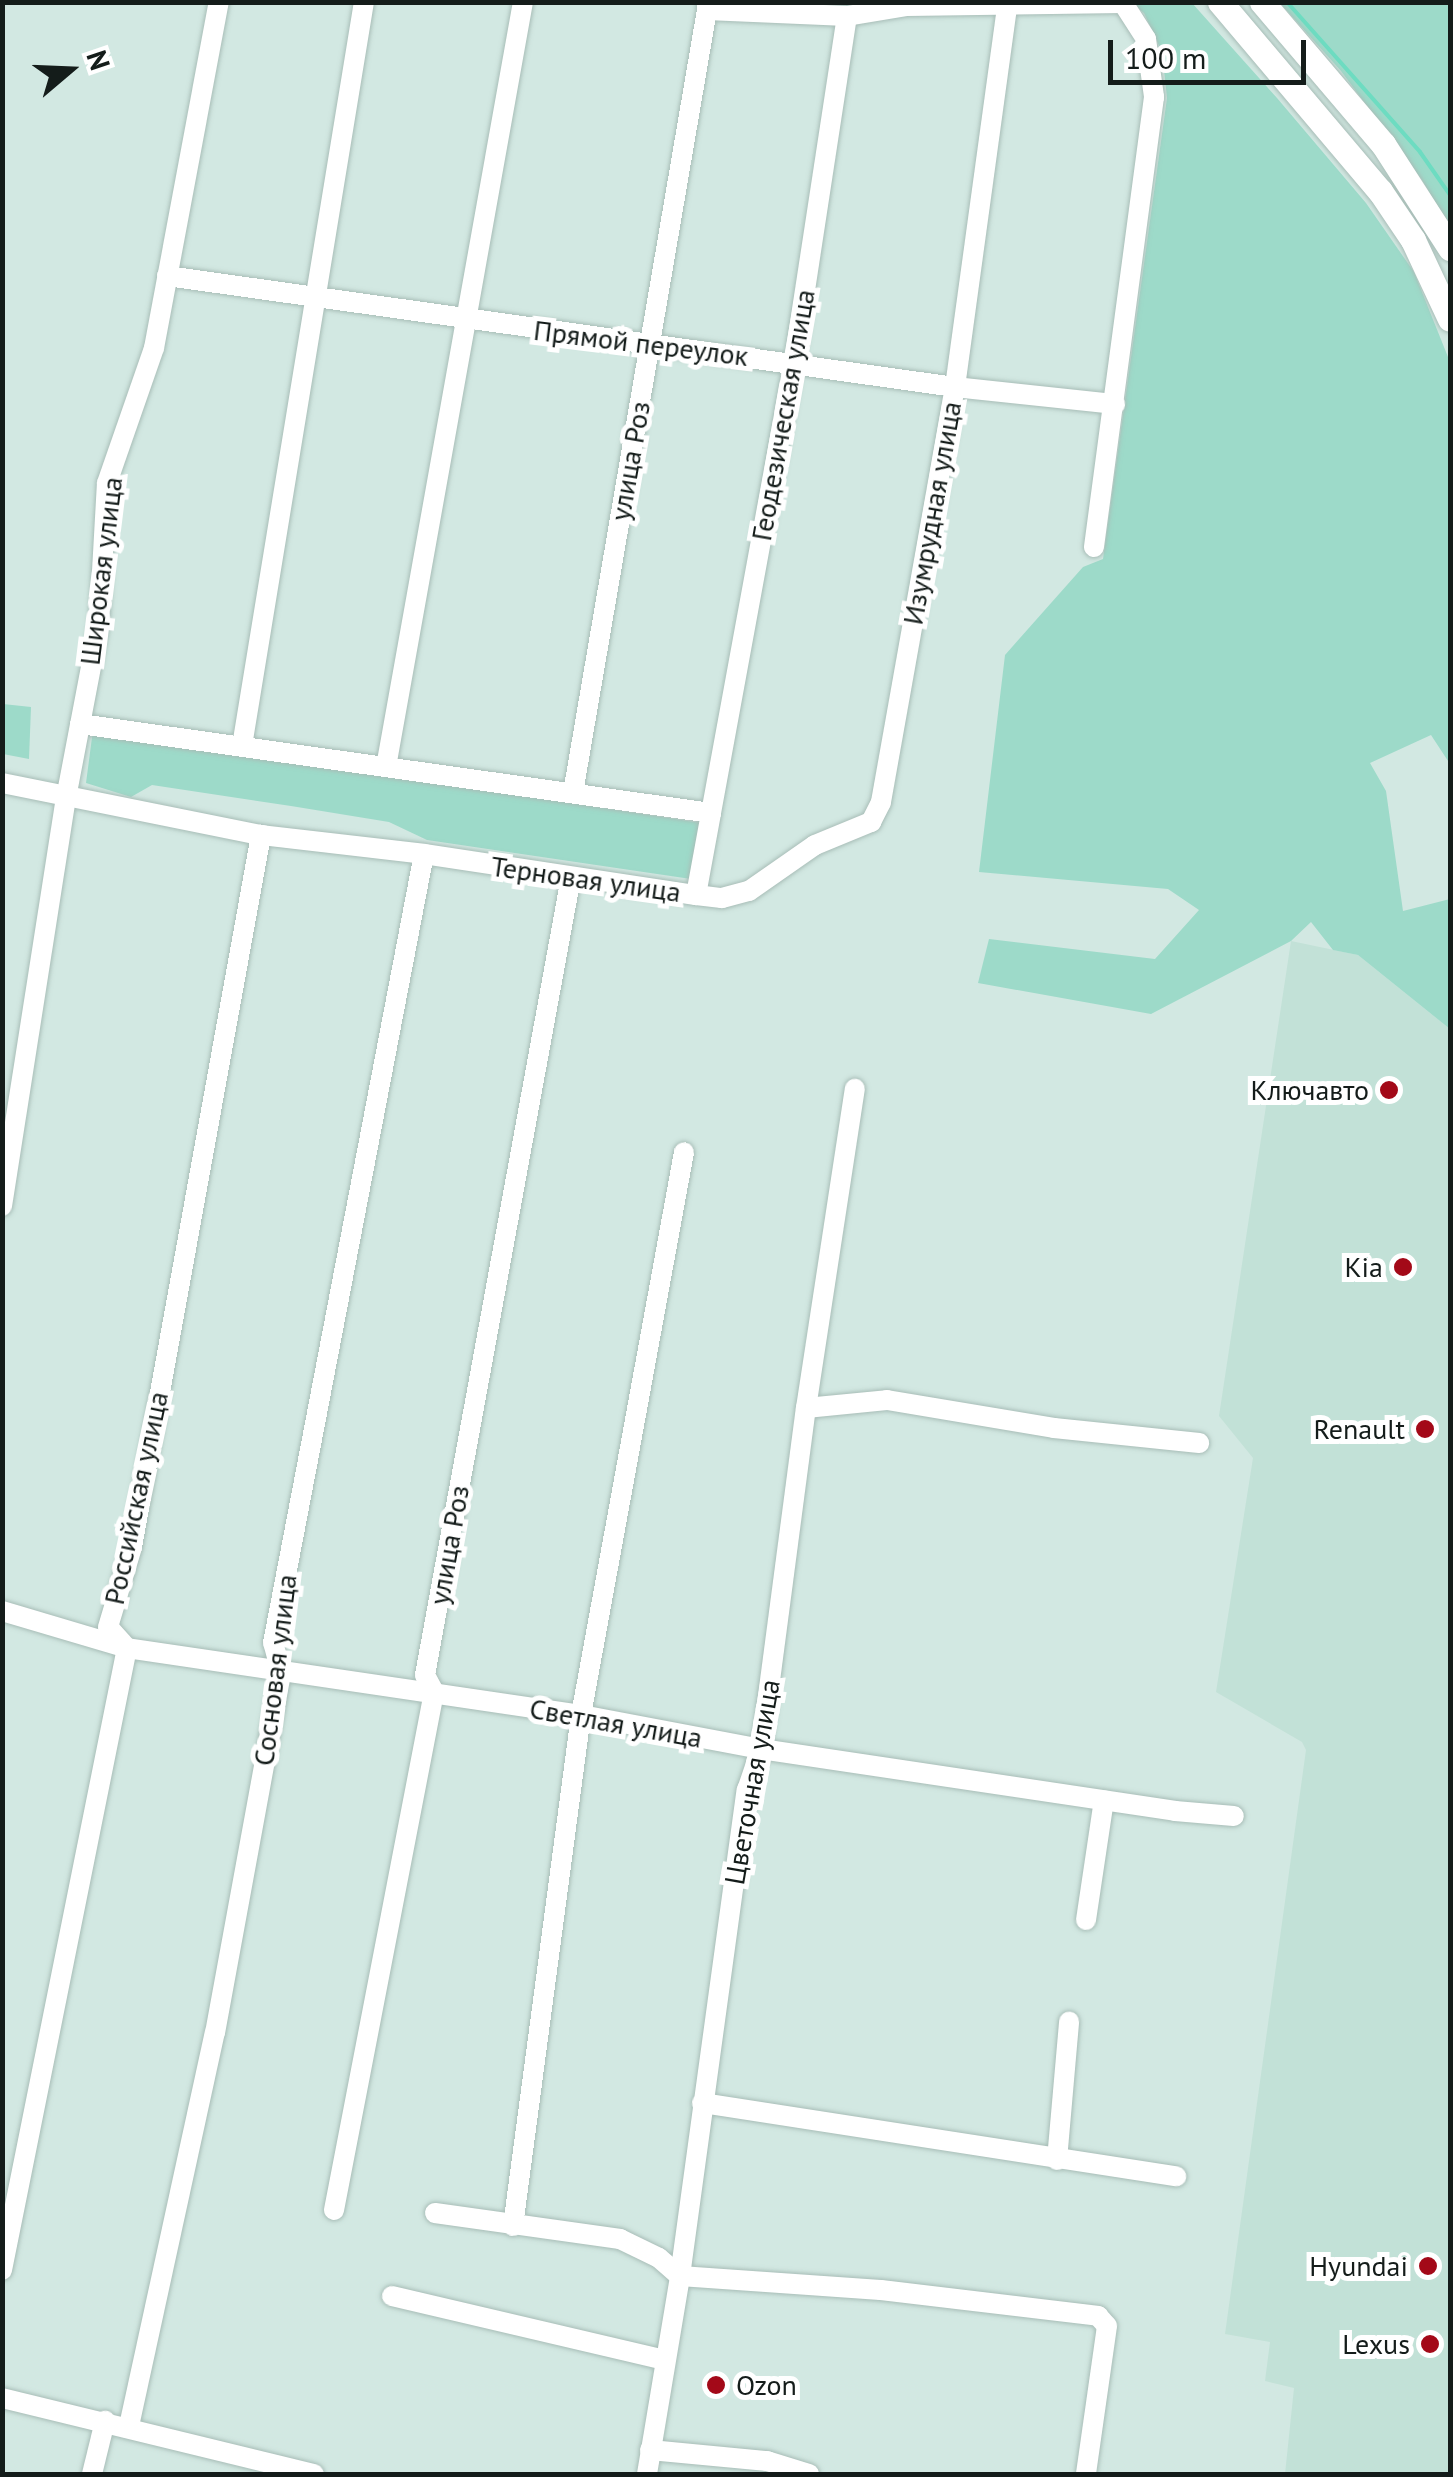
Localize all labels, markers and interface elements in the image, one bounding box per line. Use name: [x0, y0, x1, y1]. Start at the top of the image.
north arrow: [20, 20, 120, 120]
scale bar: [1113, 20, 1310, 82]
text: 100 m: [1125, 38, 1206, 77]
text: N: [78, 45, 119, 75]
street label: Геодезическая улица: [744, 287, 822, 543]
street label: Прямой переулок: [532, 313, 750, 373]
street label: улица Роз: [603, 399, 657, 523]
street label: Изумрудная улица: [896, 399, 968, 627]
street label: Широкая улица: [73, 475, 129, 667]
street label: Терновая улица: [489, 849, 683, 909]
place label: Ключавто: [1250, 1073, 1369, 1107]
marker: Ключавто: [1378, 1079, 1400, 1101]
place label: Kia: [1345, 1250, 1383, 1284]
marker: Kia: [1392, 1256, 1414, 1278]
street label: Российская улица: [97, 1388, 175, 1608]
place label: Renault: [1313, 1412, 1405, 1446]
marker: Renault: [1414, 1418, 1436, 1440]
street label: улица Роз: [422, 1483, 476, 1607]
street label: Сосновая улица: [247, 1572, 303, 1768]
street label: Цветочная улица: [717, 1677, 787, 1887]
street label: Светлая улица: [527, 1691, 705, 1755]
place label: Hyundai: [1309, 2249, 1408, 2283]
marker: Hyundai: [1417, 2255, 1439, 2277]
place label: Lexus: [1342, 2327, 1410, 2361]
marker: Lexus: [1419, 2333, 1441, 2355]
place label: Ozon: [736, 2368, 797, 2402]
marker: Ozon: [705, 2374, 727, 2396]

